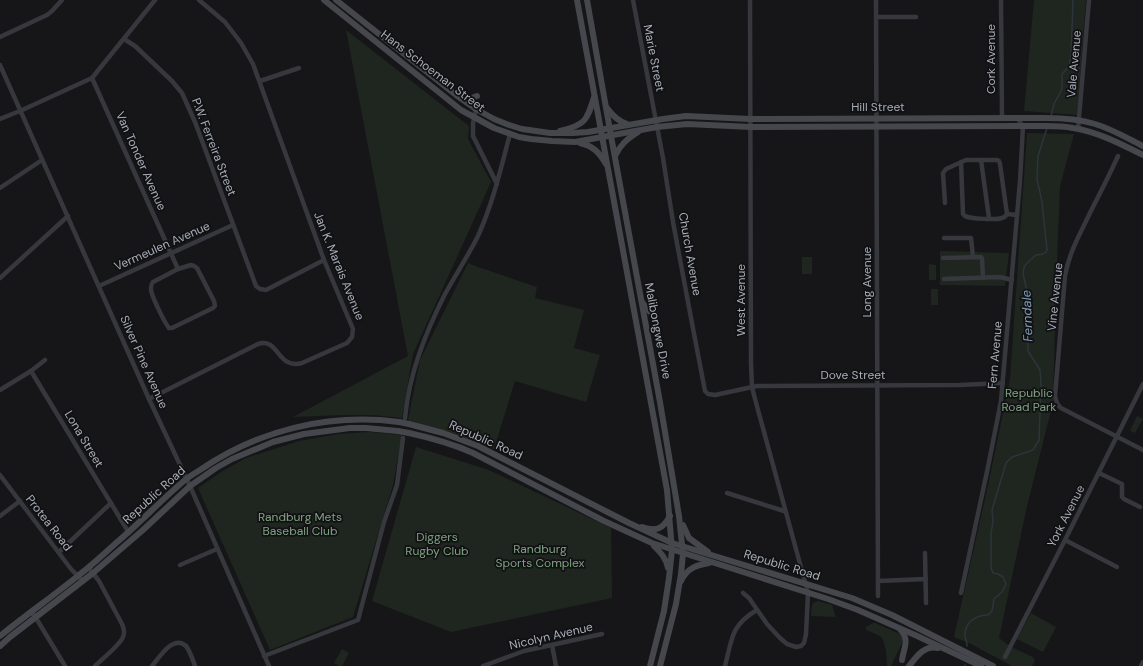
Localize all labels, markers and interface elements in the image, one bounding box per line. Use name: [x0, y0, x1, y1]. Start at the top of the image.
street label: Marie Street: [640, 23, 668, 93]
street label: Cork Avenue: [983, 24, 999, 94]
street label: Hans Schoeman Street: [378, 26, 489, 116]
street label: Vale Avenue: [1063, 30, 1085, 98]
street label: P.W. Ferreira Street: [188, 96, 240, 198]
street label: Hill Street: [851, 99, 905, 115]
street label: Van Tonder Avenue: [112, 109, 170, 213]
street label: Jan K. Marais Avenue: [310, 209, 368, 323]
street label: Church Avenue: [675, 211, 705, 297]
street label: Vermeulen Avenue: [112, 218, 213, 274]
street label: Long Avenue: [859, 246, 875, 317]
street label: Vine Avenue: [1043, 262, 1067, 332]
street label: West Avenue: [733, 264, 749, 336]
street label: Malibongwe Drive: [641, 281, 675, 381]
water label: Ferndale: [1018, 290, 1036, 342]
street label: Silver Pine Avenue: [116, 313, 172, 411]
street label: Fern Avenue: [984, 320, 1006, 390]
street label: Dove Street: [820, 367, 886, 383]
park label: Republic Road Park: [1002, 385, 1056, 415]
street label: Lona Street: [61, 408, 107, 471]
street label: Republic Road: [447, 417, 525, 463]
street label: Republic Road: [119, 463, 189, 527]
street label: York Avenue: [1044, 482, 1089, 550]
street label: Protea Road: [22, 492, 76, 554]
park label: Randburg Mets Baseball Club: [258, 509, 342, 539]
park label: Diggers Rugby Club: [405, 529, 469, 559]
park label: Randburg Sports Complex: [495, 541, 585, 571]
street label: Republic Road: [742, 546, 822, 584]
street label: Nicolyn Avenue: [508, 619, 595, 653]

